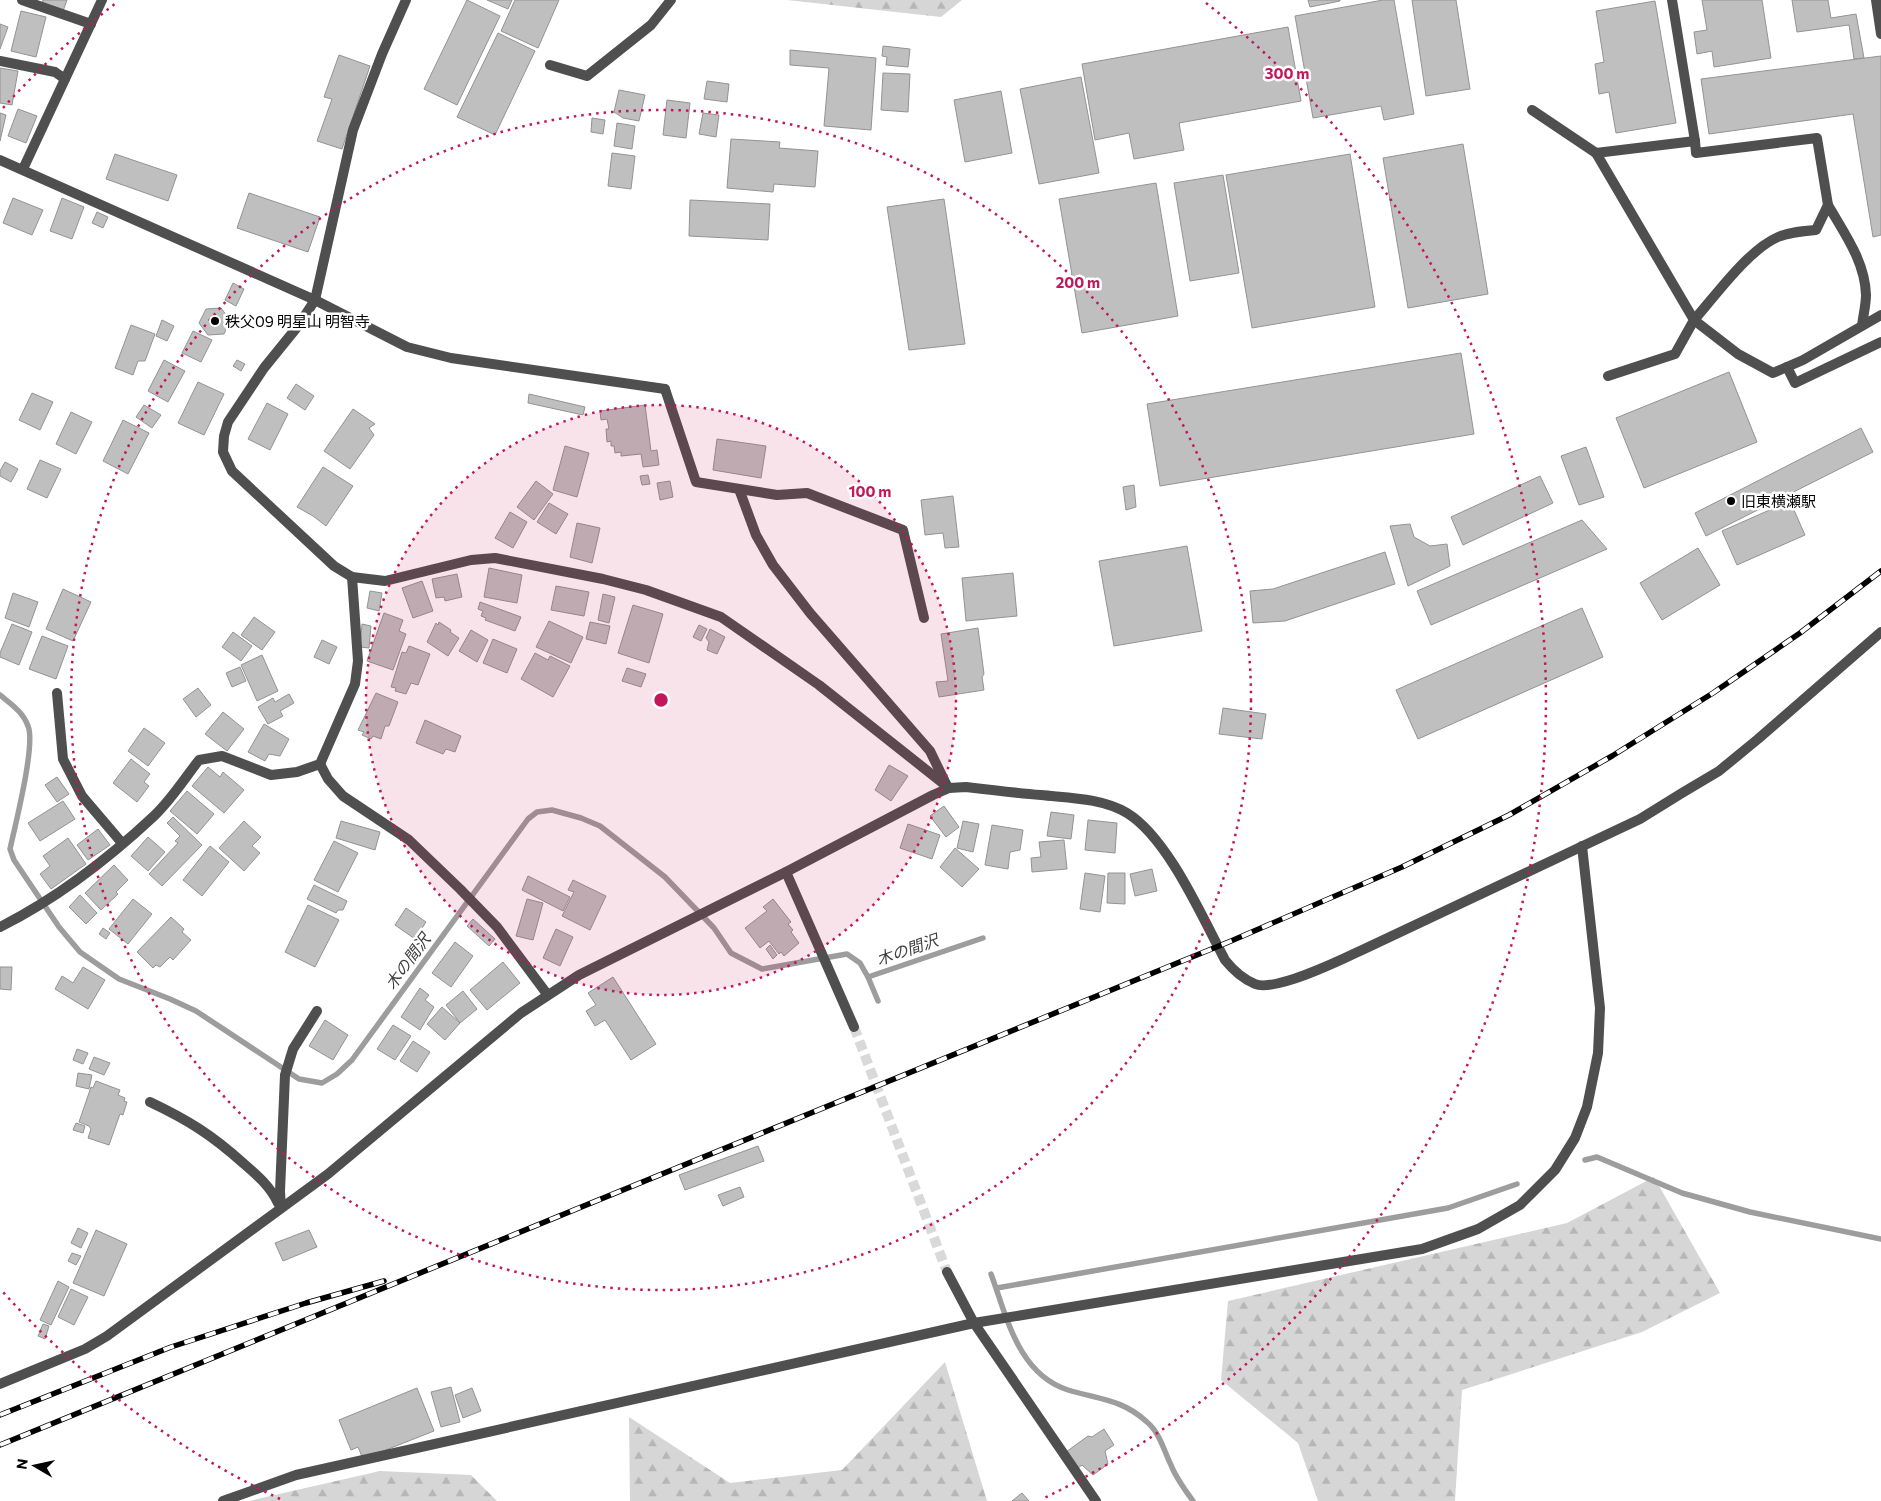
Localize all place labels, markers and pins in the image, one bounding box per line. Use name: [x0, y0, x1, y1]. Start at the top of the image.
place label: 秩父09 明星山 明智寺: [225, 312, 370, 330]
marker: 秩父09 明星山 明智寺: [209, 315, 221, 327]
place label: 旧東横瀬駅: [1741, 492, 1816, 510]
marker: 旧東横瀬駅: [1725, 495, 1737, 507]
centre of rings: [652, 691, 670, 709]

